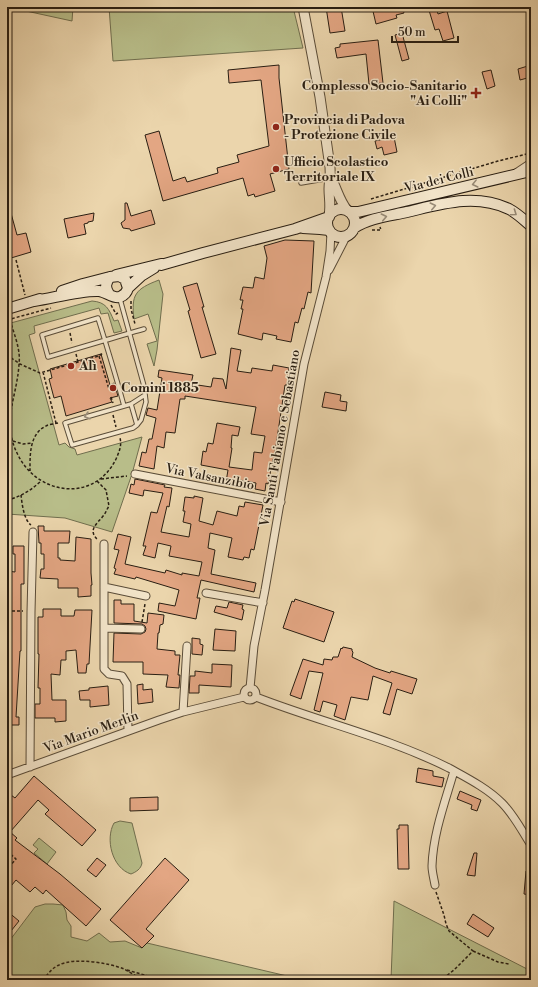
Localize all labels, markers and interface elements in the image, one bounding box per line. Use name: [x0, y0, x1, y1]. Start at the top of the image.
scale bar: [392, 18, 458, 44]
text: 50 m: [398, 25, 426, 40]
place label: Complesso Socio-Sanitario "Ai Colli": [302, 78, 467, 109]
marker: Complesso Socio-Sanitario "Ai Colli": [470, 87, 482, 99]
place label: Provincia di Padova - Protezione Civile: [284, 112, 406, 143]
marker: Provincia di Padova - Protezione Civile: [271, 122, 281, 132]
place label: Ufficio Scolastico Territoriale IX: [284, 154, 389, 185]
marker: Ufficio Scolastico Territoriale IX: [271, 164, 281, 174]
street label: Via dei Colli: [402, 164, 476, 197]
one-way arrow: [471, 180, 478, 188]
one-way arrow: [429, 202, 436, 211]
one-way arrow: [510, 208, 517, 216]
one-way arrow: [381, 213, 387, 221]
street label: Via Santi Fabiano e Sebastiano: [256, 348, 303, 529]
place label: Alì: [78, 358, 97, 374]
marker: Alì: [66, 361, 76, 371]
place label: Comini 1885: [121, 380, 199, 396]
marker: Comini 1885: [108, 383, 118, 393]
one-way arrow: [84, 412, 90, 420]
street label: Via Valsanzibio: [163, 460, 256, 493]
street label: Via Mario Merlin: [40, 707, 141, 757]

